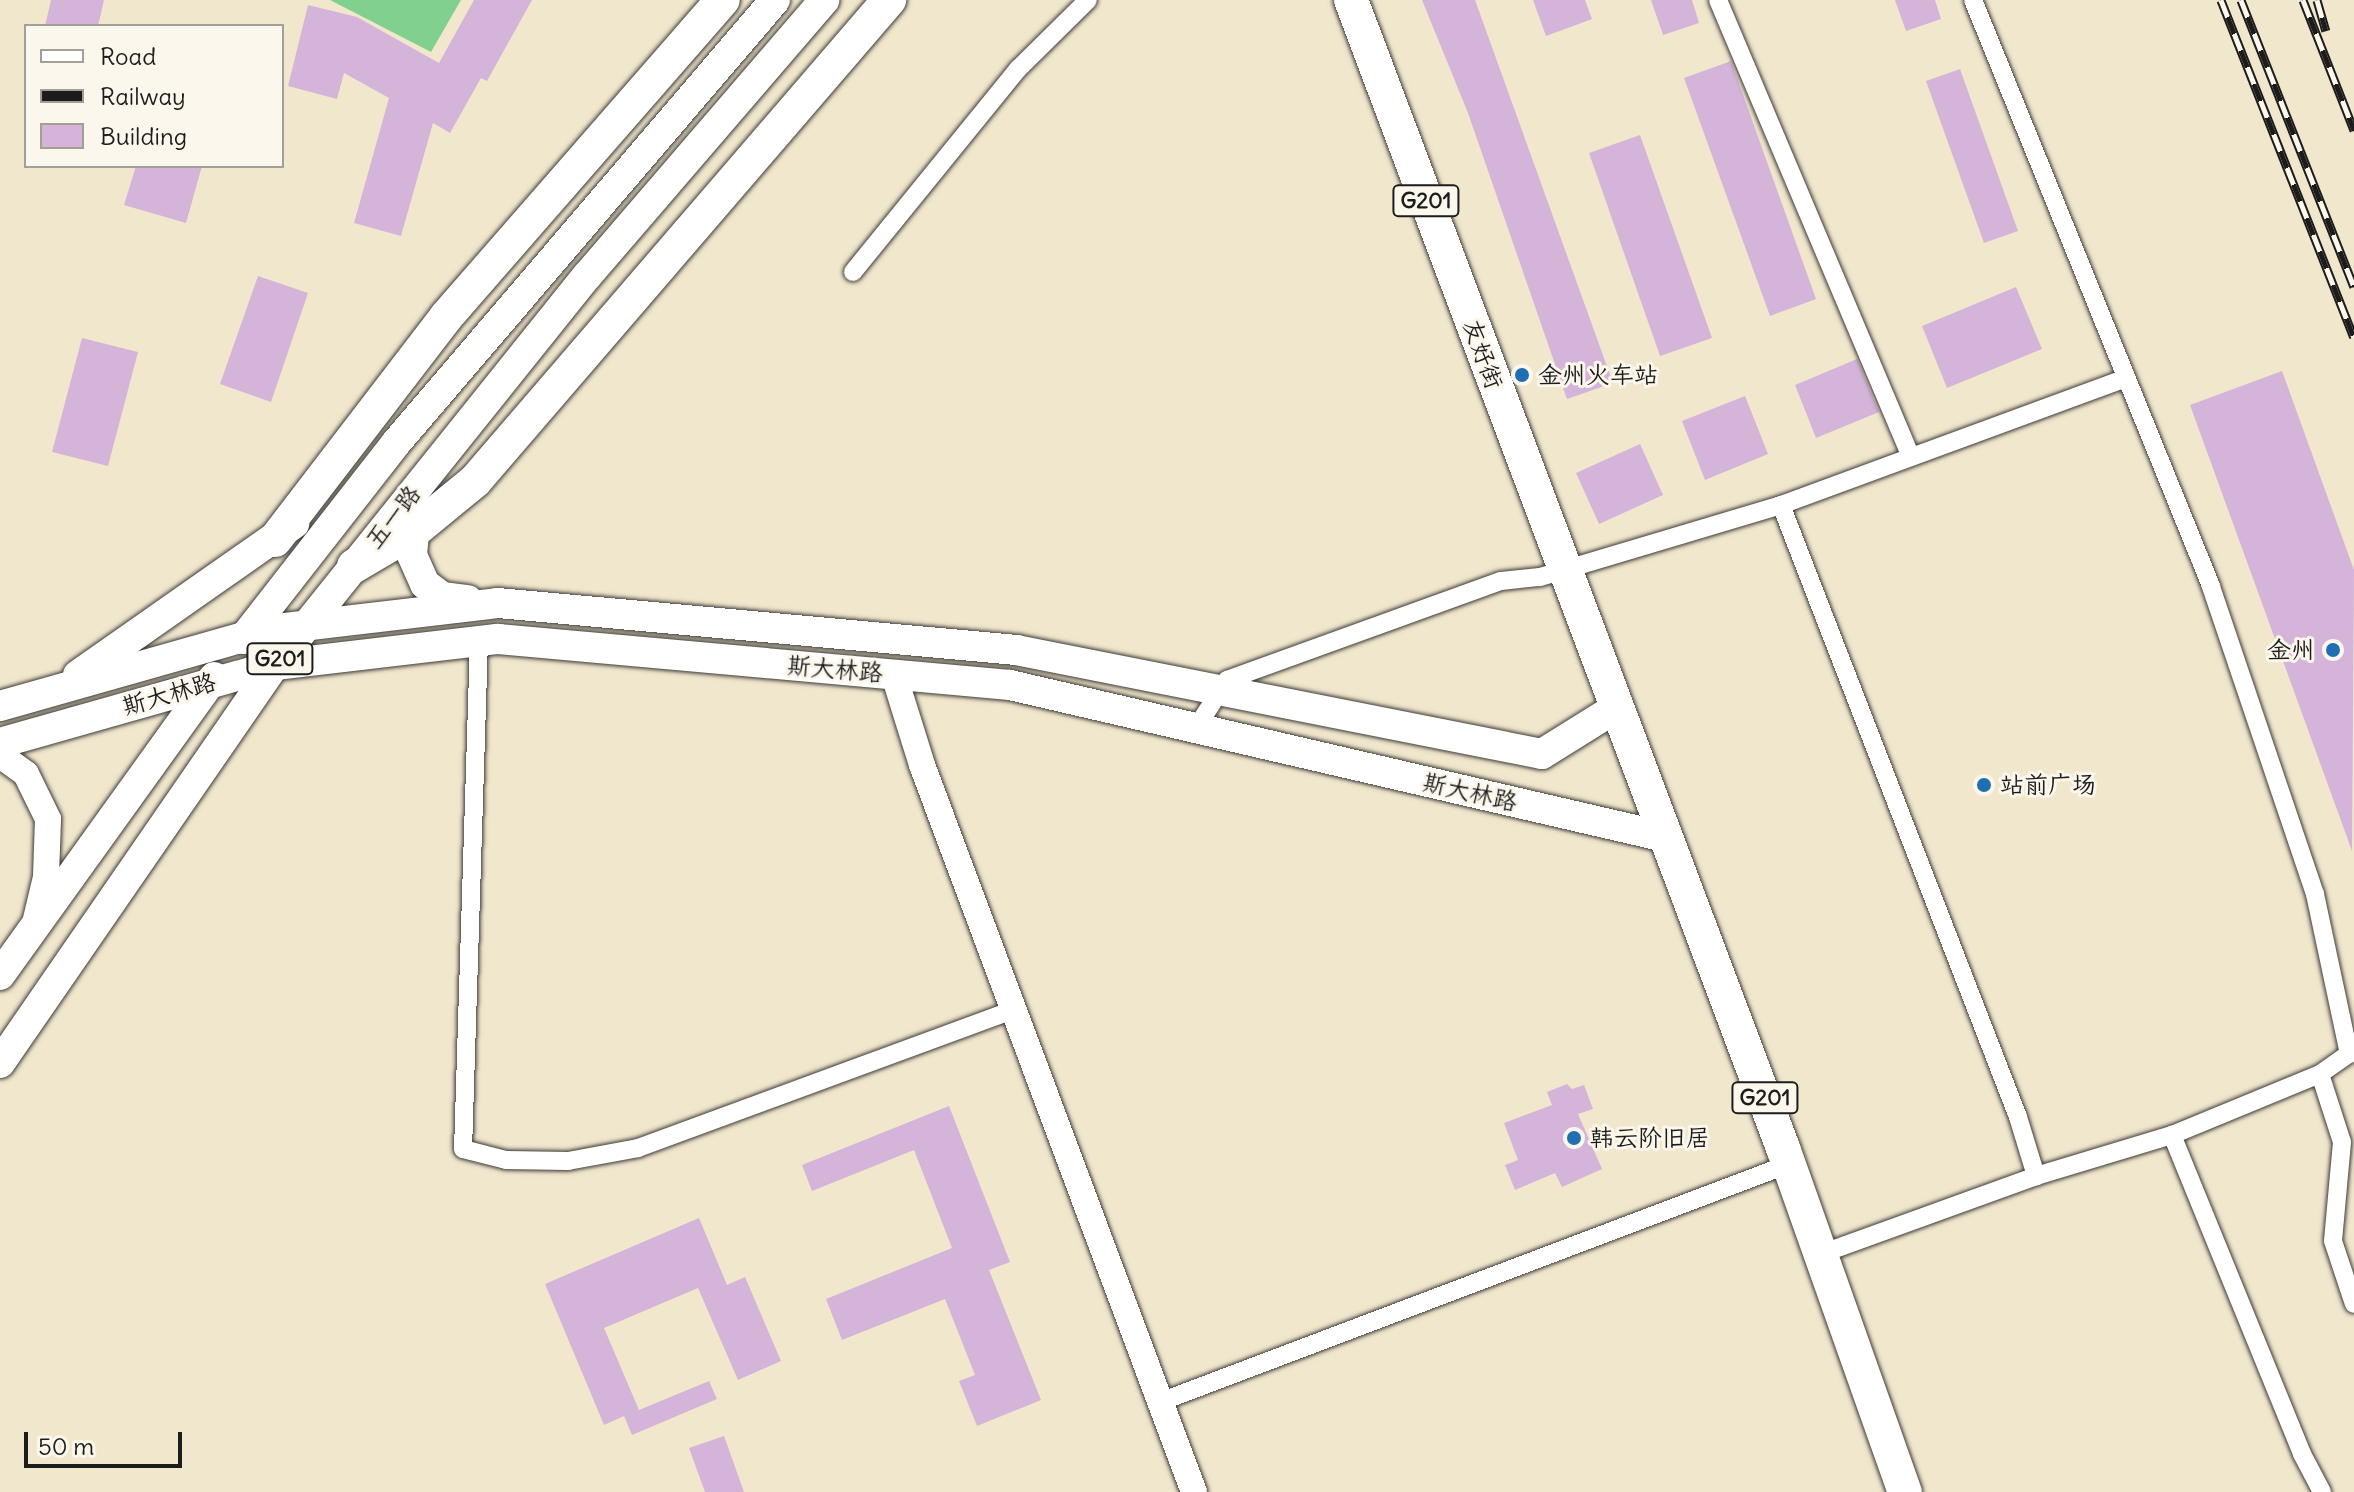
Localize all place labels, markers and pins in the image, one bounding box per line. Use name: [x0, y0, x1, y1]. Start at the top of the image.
place label: 金州火车站: [1538, 361, 1658, 389]
marker: 金州火车站: [1513, 366, 1531, 384]
place label: 金州: [2267, 636, 2315, 664]
marker: 金州: [2322, 639, 2344, 661]
place label: 站前广场: [2000, 771, 2096, 799]
marker: 站前广场: [1975, 776, 1993, 794]
place label: 韩云阶旧居: [1590, 1124, 1710, 1152]
marker: 韩云阶旧居: [1565, 1129, 1583, 1147]

